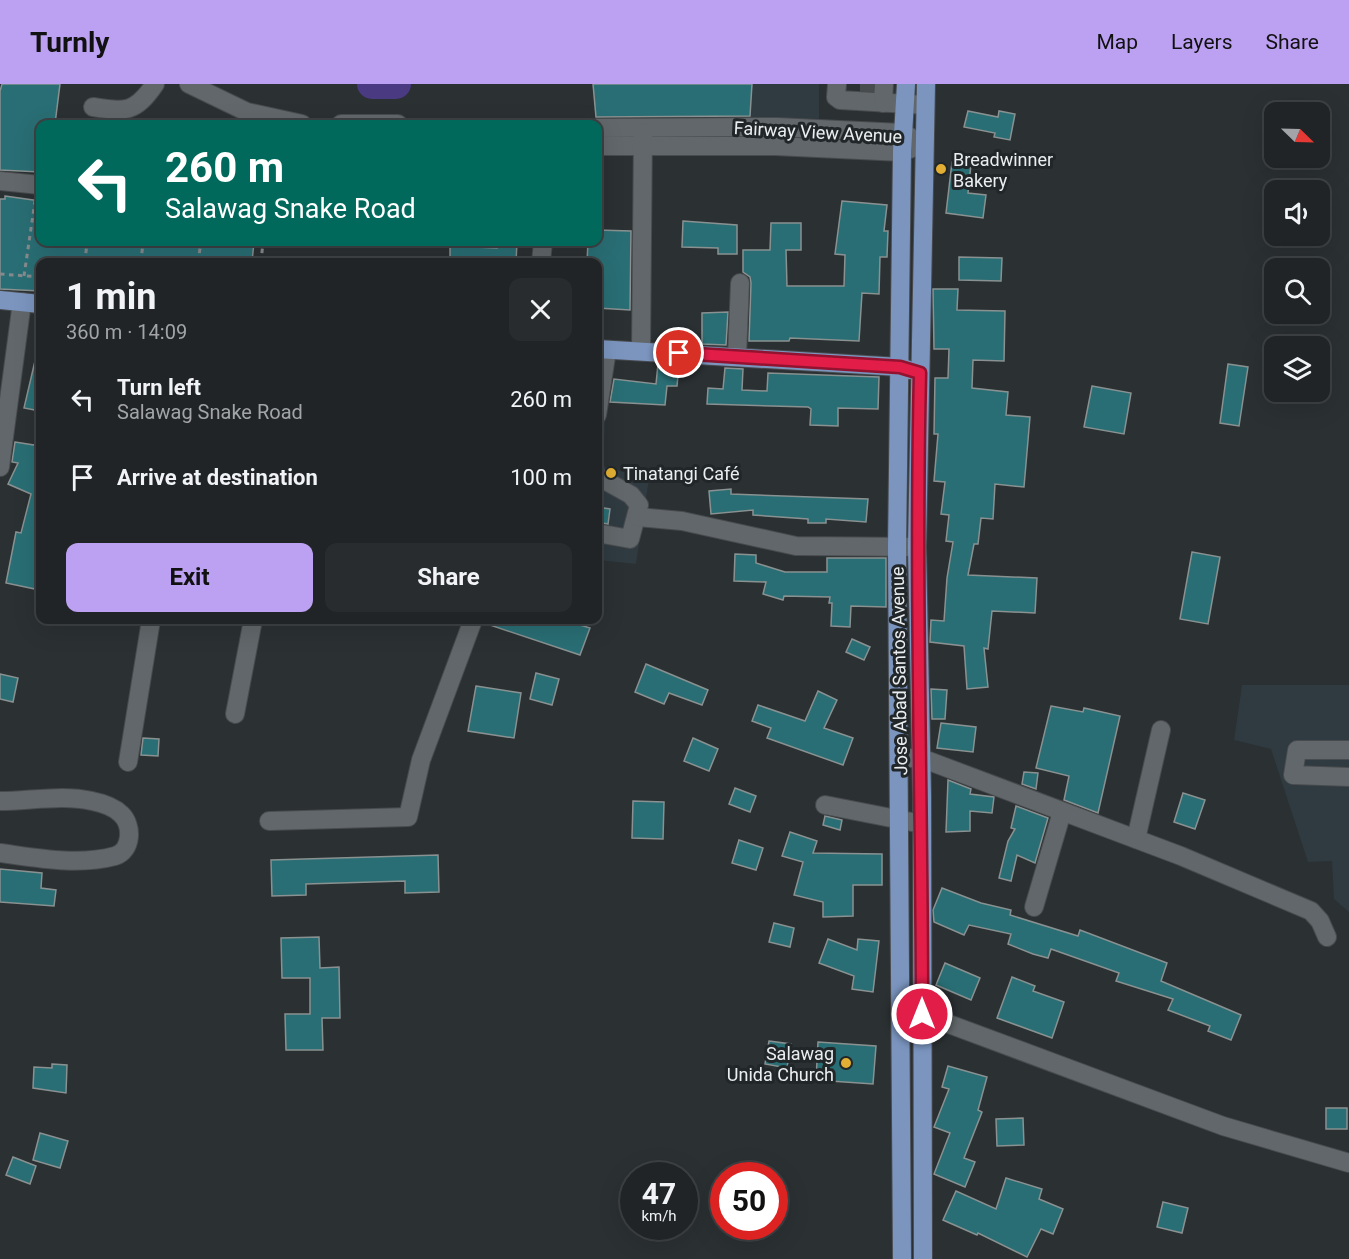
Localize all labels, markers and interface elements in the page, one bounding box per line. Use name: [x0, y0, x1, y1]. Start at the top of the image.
text: Turnly: [30, 26, 109, 59]
text: Map: [1096, 30, 1138, 54]
text: Layers: [1171, 30, 1232, 54]
text: Share: [1265, 30, 1319, 54]
north arrow: [1264, 102, 1330, 168]
map controls: [1264, 102, 1330, 402]
street label: Fairway View Avenue: [733, 117, 903, 147]
text: 260 m: [165, 143, 284, 192]
icon: left: [66, 144, 144, 222]
place label: Breadwinner Bakery: [953, 149, 1053, 191]
marker: Breadwinner Bakery: [934, 162, 948, 176]
button: sound: [1264, 180, 1330, 246]
text: Salawag Snake Road: [165, 193, 416, 225]
button: search: [1264, 258, 1330, 324]
text: 1 min: [66, 276, 157, 318]
button: close: [509, 278, 572, 341]
text: 360 m · 14:09: [66, 320, 187, 344]
pin: [653, 327, 704, 378]
icon: arrive: [662, 336, 695, 369]
button: layers: [1264, 336, 1330, 402]
text: Turn left: [117, 375, 201, 400]
icon: left: [66, 383, 99, 416]
text: 260 m: [510, 387, 572, 412]
text: Salawag Snake Road: [117, 400, 303, 424]
icon: arrive: [66, 461, 99, 494]
place label: Tinatangi Café: [623, 463, 740, 484]
text: Arrive at destination: [117, 465, 318, 490]
text: 100 m: [510, 465, 572, 490]
marker: Tinatangi Café: [604, 466, 618, 480]
button: Exit: [66, 543, 313, 612]
button: Share: [325, 543, 572, 612]
street label: Jose Abad Santos Avenue: [887, 566, 911, 776]
position arrow: [890, 982, 954, 1046]
place label: Salawag Unida Church: [727, 1043, 834, 1085]
marker: Salawag Unida Church: [839, 1056, 853, 1070]
speed limit sign: 50: [710, 1162, 788, 1240]
text: 47: [642, 1176, 676, 1211]
text: km/h: [641, 1207, 677, 1225]

